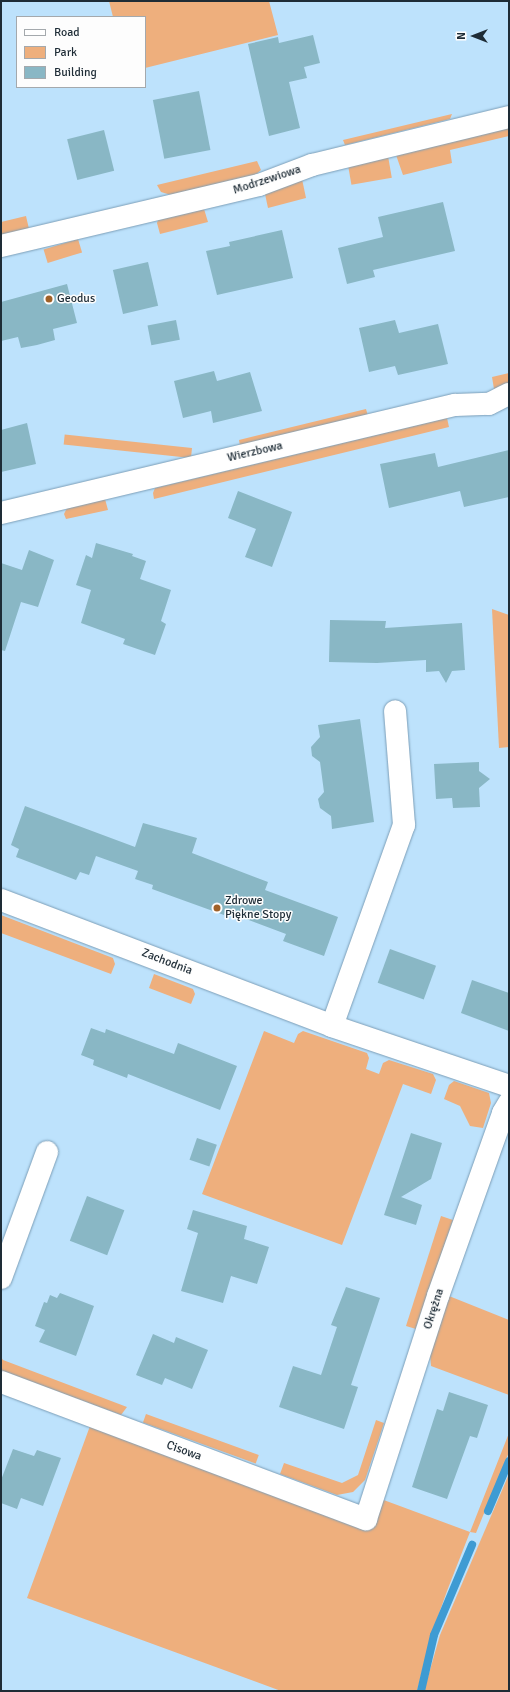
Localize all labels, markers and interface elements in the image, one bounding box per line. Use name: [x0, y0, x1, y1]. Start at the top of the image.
legend: [16, 16, 146, 88]
north arrow: [454, 16, 494, 56]
text: Road: [54, 25, 80, 40]
text: N: [455, 32, 468, 40]
text: Park: [54, 45, 77, 60]
text: Building: [54, 65, 97, 80]
street label: Modrzewiowa: [231, 162, 303, 198]
place label: Geodus: [57, 292, 95, 306]
marker: Geodus: [44, 294, 54, 304]
street label: Wierzbowa: [226, 439, 284, 465]
place label: Zdrowe Piękne Stopy: [225, 894, 291, 922]
marker: Zdrowe Piękne Stopy: [212, 903, 222, 913]
street label: Zachodnia: [140, 946, 194, 978]
street label: Okrężna: [421, 1287, 447, 1331]
street label: Cisowa: [164, 1438, 204, 1464]

